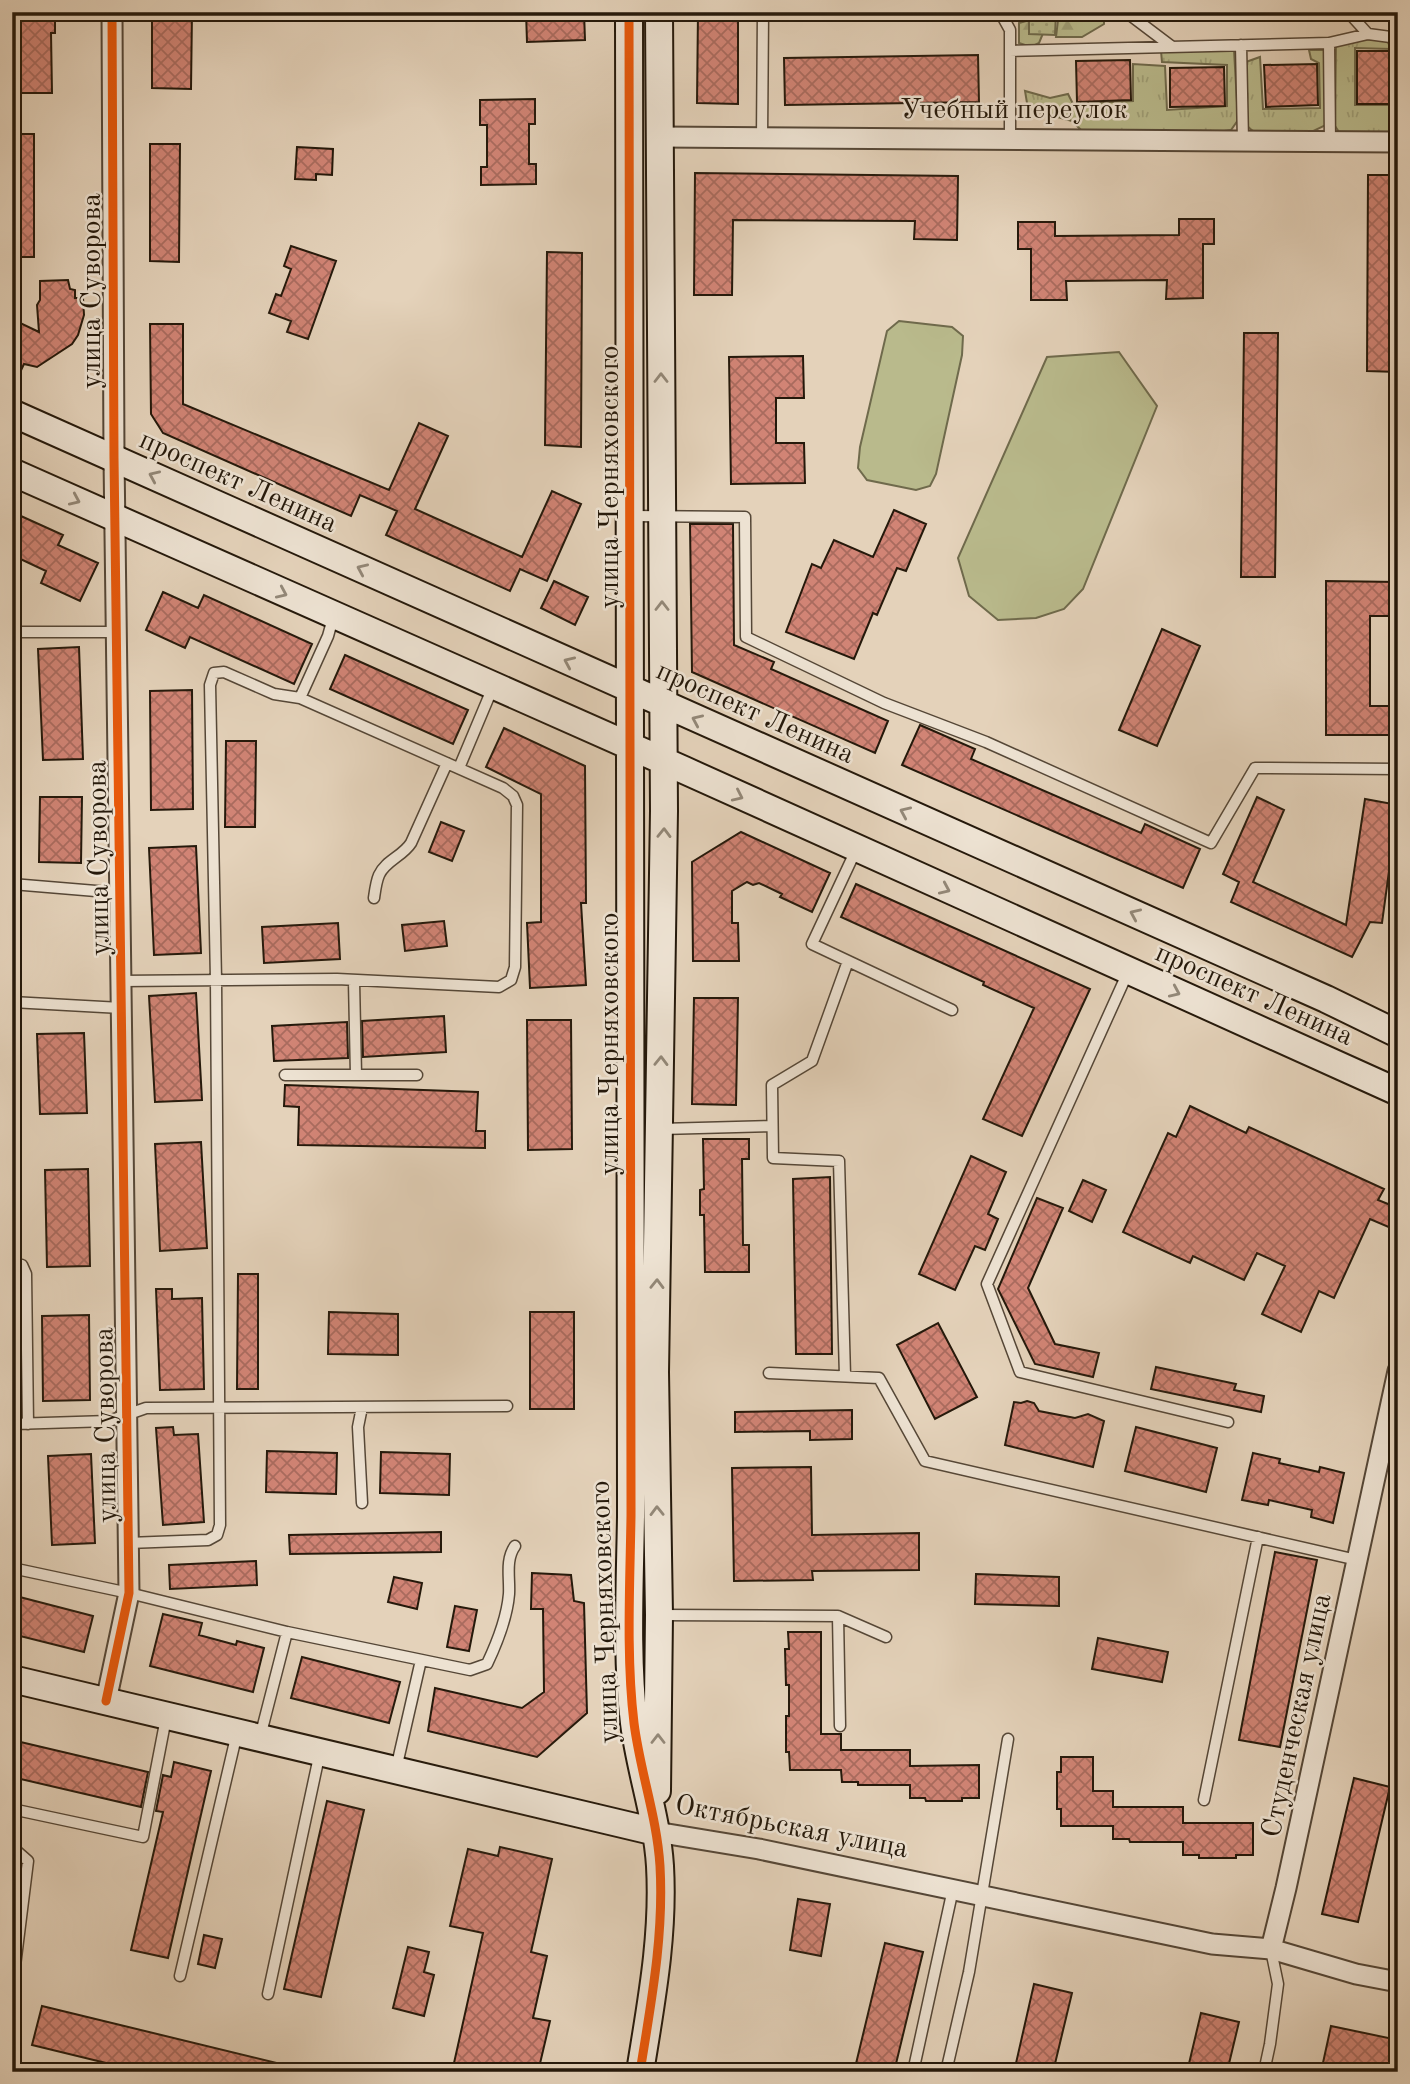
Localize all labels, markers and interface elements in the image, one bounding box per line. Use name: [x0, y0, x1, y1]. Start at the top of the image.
street label: Учебный переулок: [900, 97, 1128, 125]
street label: улица Суворова: [79, 193, 107, 389]
street label: улица Черняховского: [597, 345, 625, 609]
one-way arrow: [653, 372, 669, 383]
street label: проспект Ленина: [135, 427, 341, 539]
one-way arrow: [149, 470, 161, 484]
one-way arrow: [67, 492, 80, 506]
one-way arrow: [356, 563, 369, 577]
one-way arrow: [275, 585, 288, 599]
one-way arrow: [654, 600, 670, 610]
one-way arrow: [564, 656, 576, 670]
street label: проспект Ленина: [652, 658, 858, 770]
one-way arrow: [691, 714, 704, 728]
street label: улица Суворова: [84, 760, 116, 956]
one-way arrow: [731, 788, 743, 802]
one-way arrow: [899, 806, 912, 820]
one-way arrow: [656, 827, 672, 838]
one-way arrow: [938, 881, 951, 895]
one-way arrow: [1130, 908, 1142, 922]
street label: улица Черняховского: [597, 912, 625, 1176]
street label: проспект Ленина: [1151, 940, 1357, 1052]
one-way arrow: [1168, 984, 1181, 998]
one-way arrow: [653, 1055, 669, 1065]
one-way arrow: [649, 1278, 665, 1289]
street label: улица Суворова: [91, 1327, 123, 1523]
street label: улица Черняховского: [587, 1480, 625, 1744]
one-way arrow: [650, 1506, 665, 1517]
street label: Студенческая улица: [1258, 1591, 1337, 1840]
one-way arrow: [650, 1733, 666, 1744]
street label: Октябрьская улица: [672, 1792, 911, 1864]

